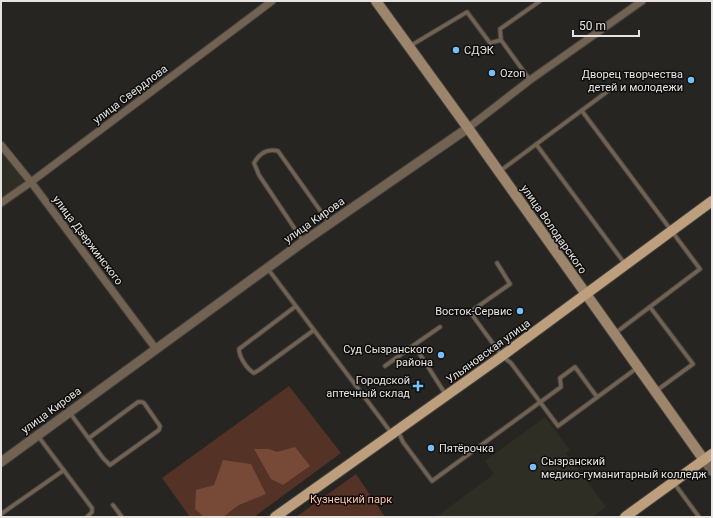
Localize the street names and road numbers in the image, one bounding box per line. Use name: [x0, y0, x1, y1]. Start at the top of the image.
street label: улица Свердлова: [91, 62, 170, 127]
street label: улица Володарского: [518, 182, 589, 276]
street label: улица Дзержинского: [50, 193, 125, 288]
street label: улица Кирова: [281, 195, 347, 246]
street label: Ульяновская улица: [444, 317, 533, 386]
street label: улица Кирова: [19, 384, 84, 437]

